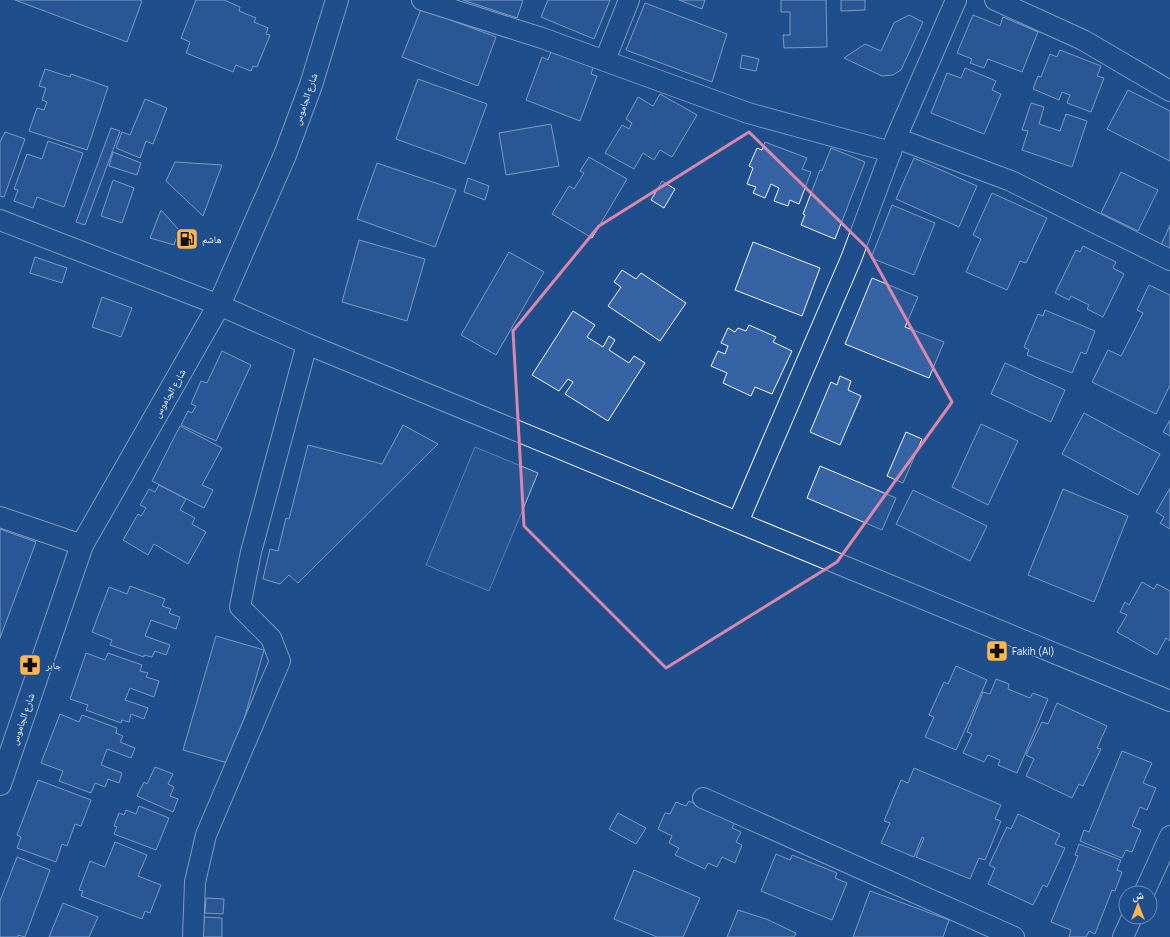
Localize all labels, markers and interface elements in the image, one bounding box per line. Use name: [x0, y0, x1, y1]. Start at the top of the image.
street label: شارع الجاموس: [290, 71, 321, 127]
fuel station icon: هاشم: [174, 226, 200, 252]
place label: هاشم: [202, 232, 221, 247]
street label: شارع الجاموس: [149, 366, 189, 420]
pharmacy icon: Fakih (Al): [984, 638, 1010, 664]
place label: Fakih (Al): [1012, 644, 1055, 658]
pharmacy icon: جابر: [17, 652, 43, 678]
place label: جابر: [45, 658, 62, 672]
street label: شارع الجاموس: [7, 691, 38, 747]
north arrow: [1118, 885, 1158, 925]
text: ش: [1132, 887, 1144, 903]

